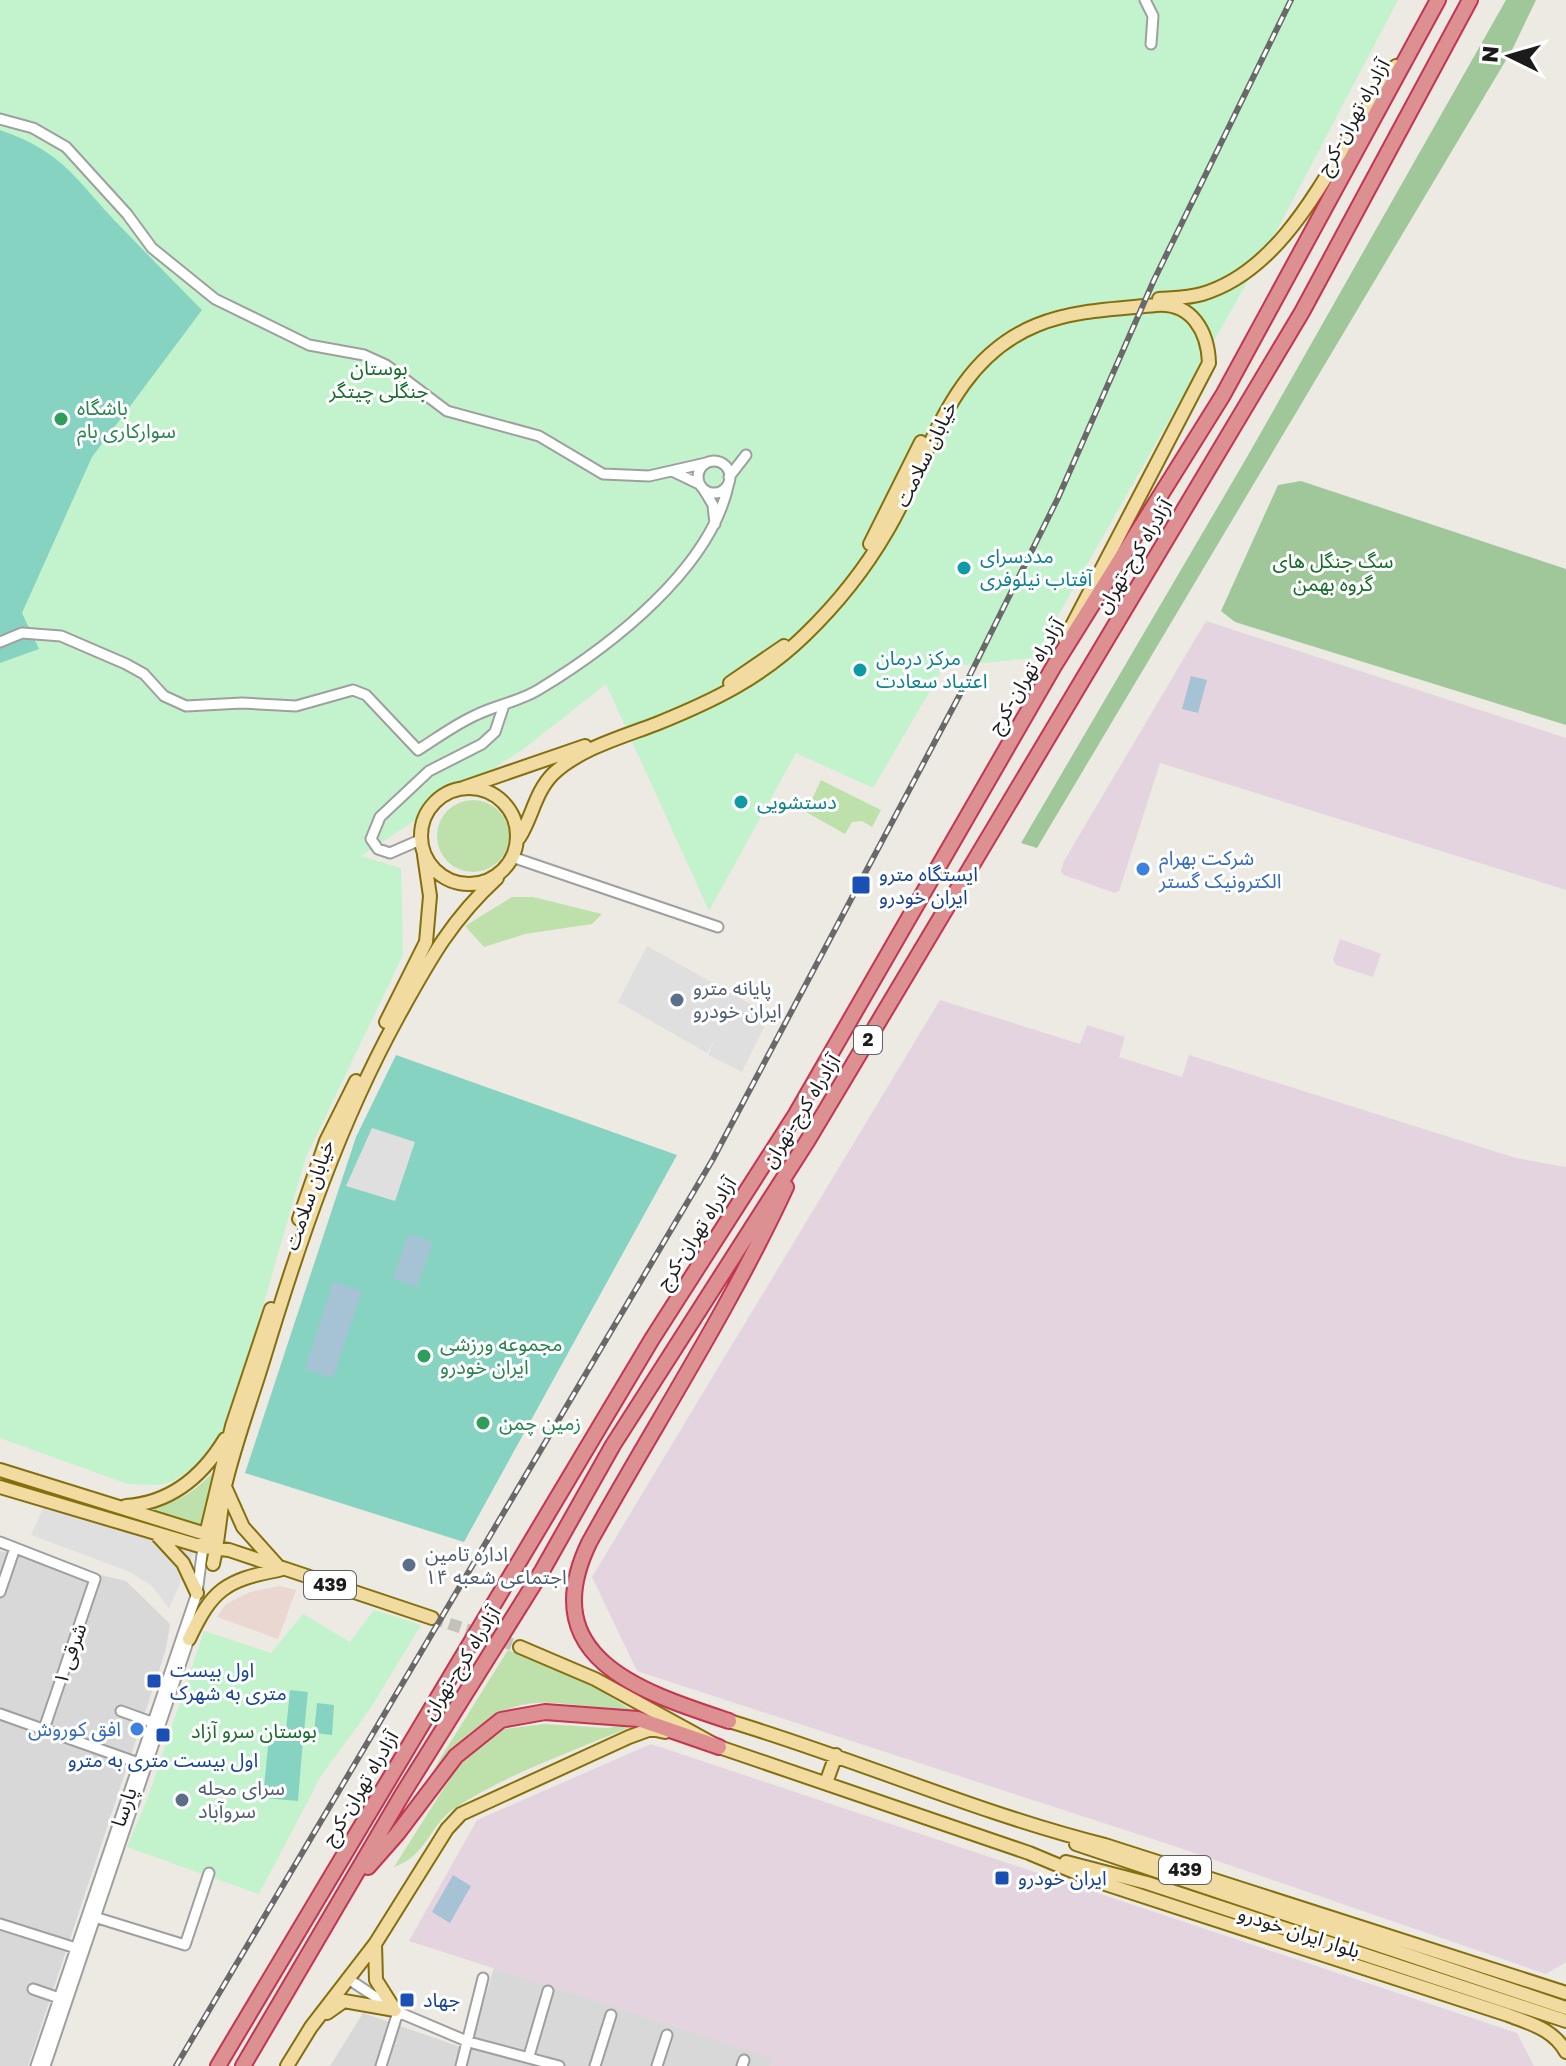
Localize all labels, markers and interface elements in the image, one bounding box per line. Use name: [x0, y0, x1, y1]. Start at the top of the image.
north arrow: [1470, 16, 1550, 96]
text: N: [1475, 45, 1504, 64]
street label: آزادراه تهران-کرج: [1310, 53, 1398, 181]
park label: بوستان جنگلی چیتگر: [328, 355, 429, 404]
place label: باشگاه سوارکاری بام: [77, 395, 176, 446]
street label: خیابان سلامت: [889, 397, 962, 511]
marker: باشگاه سوارکاری بام: [52, 410, 70, 428]
street label: آزادراه کرج-تهران: [1090, 493, 1181, 619]
place label: مددسرای آفتاب نیلوفری: [980, 543, 1093, 591]
park label: سگ جنگل های گروه بهمن: [1272, 548, 1394, 596]
marker: مددسرای آفتاب نیلوفری: [955, 559, 973, 577]
street label: آزادراه تهران-کرج: [982, 613, 1073, 739]
place label: مرکز درمان اعتیاد سعادت: [876, 645, 987, 692]
marker: مرکز درمان اعتیاد سعادت: [851, 661, 869, 679]
place label: دستشویی: [757, 789, 837, 814]
marker: دستشویی: [732, 793, 750, 811]
place label: شرکت بهرام الکترونیک گستر: [1158, 845, 1281, 893]
marker: شرکت بهرام الکترونیک گستر: [1134, 860, 1152, 878]
place label: ایستگاه مترو ایران خودرو: [879, 861, 978, 909]
marker: ایستگاه مترو ایران خودرو: [850, 874, 872, 896]
place label: پایانه مترو ایران خودرو: [693, 975, 782, 1023]
marker: پایانه مترو ایران خودرو: [668, 991, 686, 1009]
road number: 2: [854, 1026, 882, 1054]
street label: آزادراه کرج-تهران: [756, 1048, 849, 1174]
street label: خیابان سلامت: [278, 1136, 339, 1253]
street label: آزادراه تهران-کرج: [650, 1171, 744, 1295]
place label: مجموعه ورزشی ایران خودرو: [440, 1331, 562, 1379]
marker: مجموعه ورزشی ایران خودرو: [415, 1347, 433, 1365]
place label: زمین چمن: [499, 1410, 581, 1436]
marker: زمین چمن: [474, 1414, 492, 1432]
place label: اداره تامین اجتماعی شعبه ۱۴: [425, 1541, 567, 1589]
marker: اداره تامین اجتماعی شعبه ۱۴: [400, 1556, 418, 1574]
road number: 439: [304, 1571, 356, 1599]
street label: آزادراه کرج-تهران: [416, 1600, 509, 1726]
street label: ۱ شرقی: [47, 1620, 92, 1688]
place label: اول بیست متری به شهرک: [170, 1657, 287, 1705]
marker: اول بیست متری به شهرک: [145, 1672, 163, 1690]
place label: افق کوروش: [28, 1716, 121, 1742]
park label: بوستان سرو آزاد: [191, 1718, 317, 1743]
marker: افق کوروش: [128, 1720, 146, 1738]
street label: آزادراه تهران-کرج: [316, 1725, 407, 1851]
marker: اول بیست متری به مترو: [154, 1726, 172, 1744]
place label: اول بیست متری به مترو: [68, 1747, 258, 1772]
place label: سرای محله سروآباد: [198, 1775, 285, 1823]
street label: پارسا: [105, 1784, 143, 1830]
marker: سرای محله سروآباد: [173, 1791, 191, 1809]
road number: 439: [1159, 1856, 1211, 1884]
place label: ایران خودرو: [1018, 1865, 1107, 1890]
marker: ایران خودرو: [993, 1869, 1011, 1887]
street label: بلوار ایران خودرو: [1235, 1900, 1363, 1963]
place label: جهاد: [423, 1987, 460, 2011]
marker: جهاد: [398, 1991, 416, 2009]

